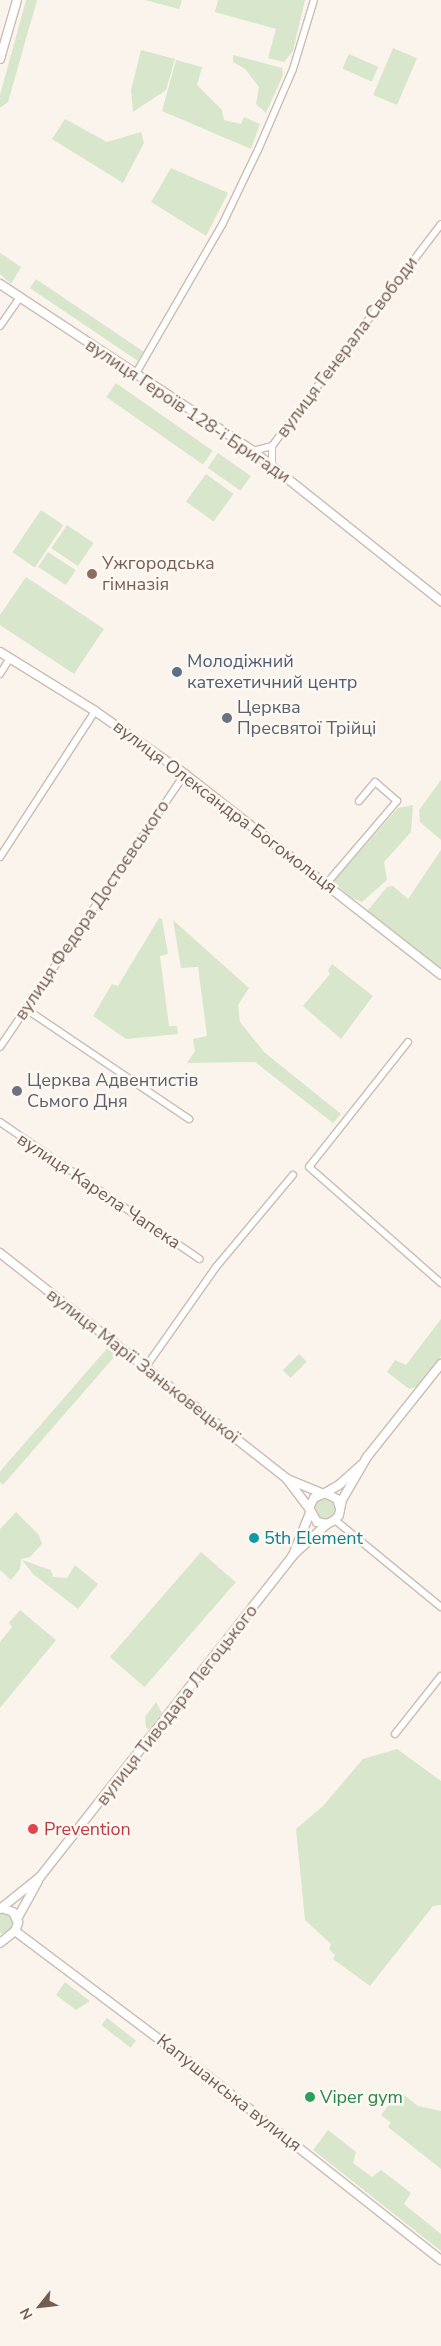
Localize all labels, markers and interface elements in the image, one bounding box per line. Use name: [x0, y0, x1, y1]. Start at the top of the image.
street label: вулиця Генерала Свободи: [272, 252, 422, 442]
street label: вулиця Героїв 128-ї Бригади: [81, 334, 295, 488]
place label: Ужгородська гімназія: [102, 553, 215, 596]
marker: Ужгородська гімназія: [86, 568, 98, 580]
place label: Молодіжний катехетичний центр: [187, 651, 357, 694]
marker: Молодіжний катехетичний центр: [171, 666, 183, 678]
place label: Церква Пресвятої Трійці: [237, 697, 376, 740]
marker: Церква Пресвятої Трійці: [221, 712, 233, 724]
street label: вулиця Олександра Богомольця: [109, 716, 341, 898]
street label: вулиця Федора Достоєвського: [10, 796, 174, 1024]
place label: Церква Адвентистів Сьмого Дня: [27, 1070, 198, 1112]
marker: Церква Адвентистів Сьмого Дня: [11, 1085, 23, 1097]
street label: вулиця Карела Чапека: [13, 1128, 185, 1254]
street label: вулиця Марії Заньковецької: [42, 1284, 244, 1448]
place label: 5th Element: [264, 1527, 363, 1549]
marker: 5th Element: [248, 1532, 260, 1544]
street label: вулиця Тиводара Легоцького: [92, 1600, 262, 1810]
place label: Prevention: [44, 1818, 131, 1840]
marker: Prevention: [26, 1822, 40, 1836]
street label: Капушанська вулиця: [152, 2030, 306, 2156]
place label: Viper gym: [320, 2086, 403, 2108]
marker: Viper gym: [304, 2091, 316, 2103]
north arrow: [15, 2281, 65, 2331]
text: N: [16, 2304, 37, 2323]

